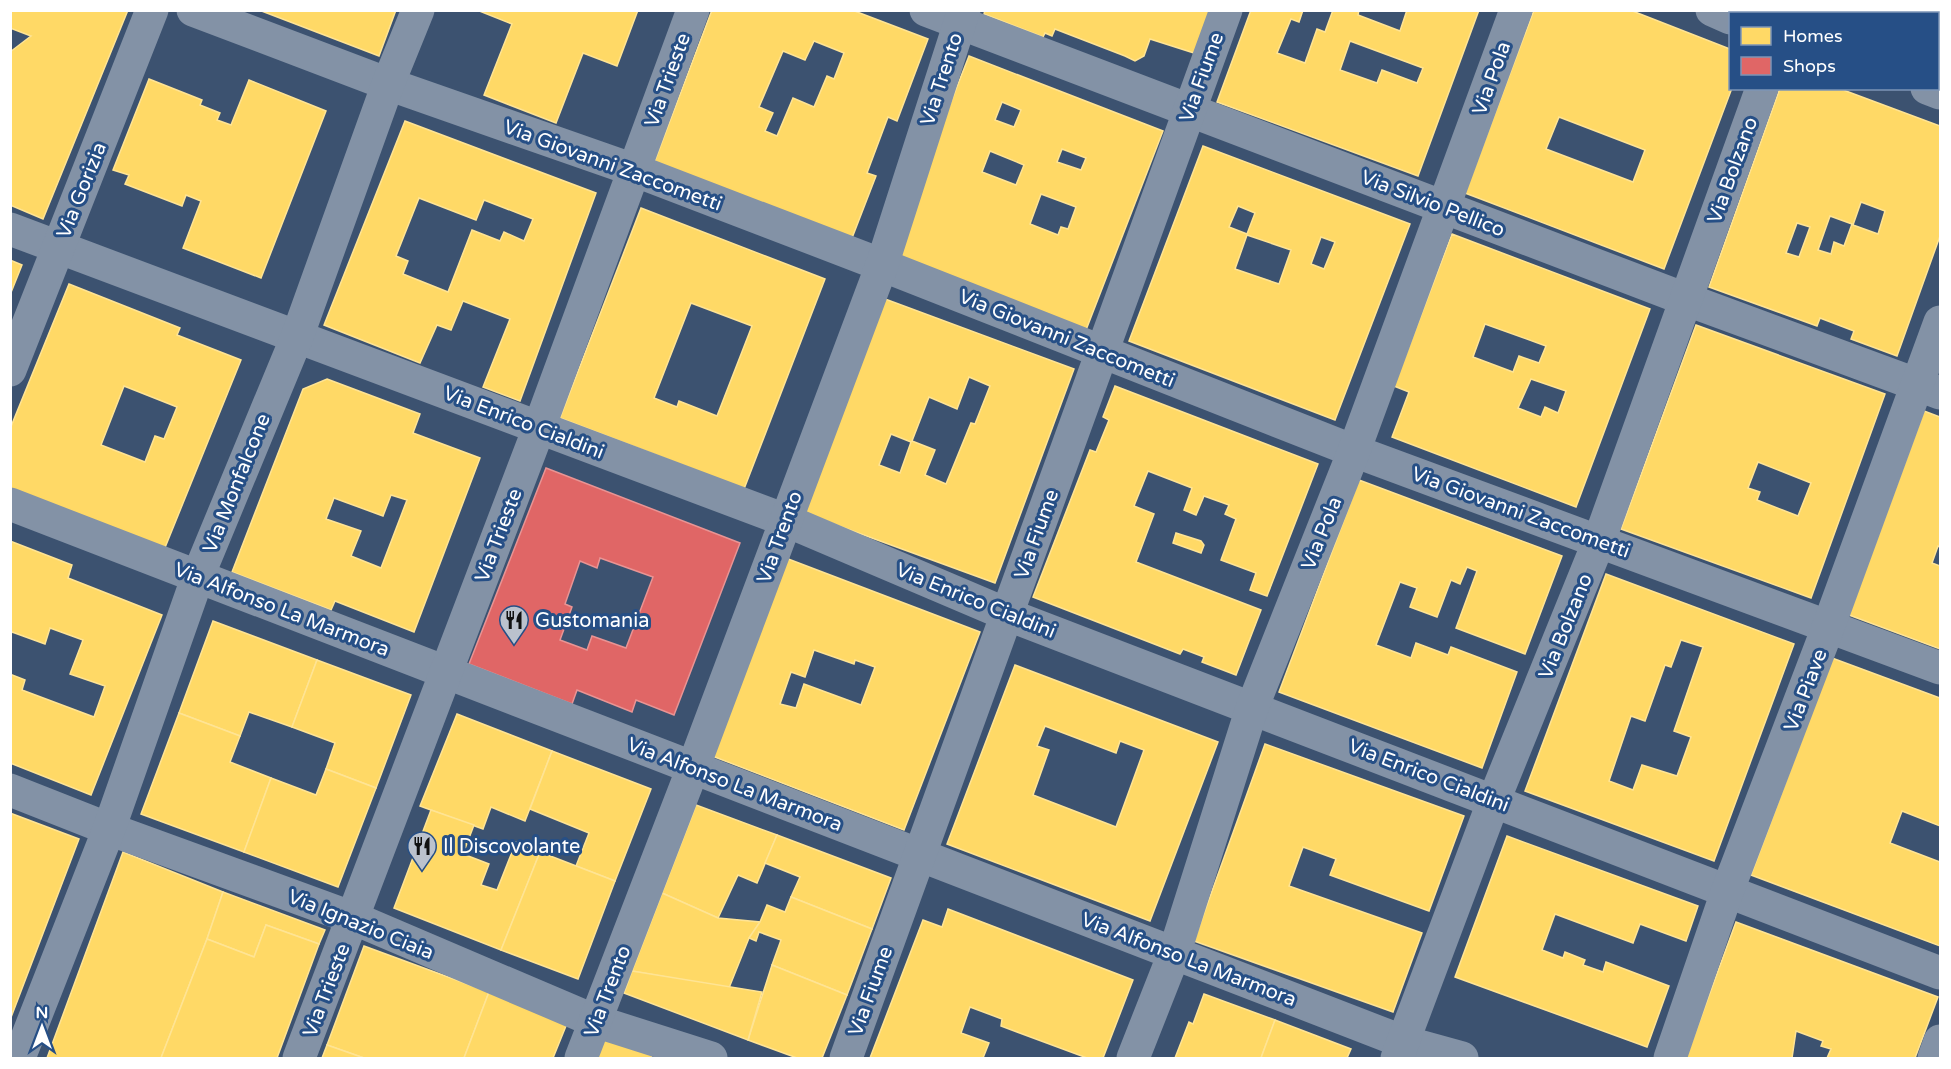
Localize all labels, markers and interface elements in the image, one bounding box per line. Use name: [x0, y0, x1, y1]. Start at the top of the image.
legend: [1729, 12, 1939, 90]
text: Homes: [1783, 25, 1843, 47]
street label: Via Fiume: [1175, 29, 1229, 126]
street label: Via Trieste: [640, 30, 696, 131]
street label: Via Trento: [916, 30, 968, 129]
street label: Via Pola: [1468, 38, 1516, 118]
text: Shops: [1783, 55, 1836, 77]
street label: Via Bolzano: [1703, 114, 1763, 227]
street label: Via Giovanni Zaccometti: [500, 115, 725, 217]
street label: Via Gorizia: [52, 139, 112, 242]
street label: Via Silvio Pellico: [1357, 165, 1508, 242]
street label: Via Giovanni Zaccometti: [955, 285, 1178, 393]
street label: Via Enrico Cialdini: [440, 381, 607, 465]
street label: Via Monfalcone: [198, 410, 276, 556]
street label: Via Giovanni Zaccometti: [1408, 462, 1633, 564]
street label: Via Trieste: [470, 485, 528, 586]
street label: Via Fiume: [1010, 486, 1064, 583]
street label: Via Trento: [752, 488, 808, 587]
street label: Via Pola: [1296, 493, 1347, 573]
street label: Via Alfonso La Marmora: [171, 558, 393, 662]
street label: Via Enrico Cialdini: [892, 558, 1059, 644]
street label: Via Bolzano: [1534, 570, 1598, 683]
restaurant icon: Gustomania: [498, 604, 530, 646]
place label: Gustomania: [535, 609, 650, 633]
street label: Via Piave: [1779, 646, 1833, 735]
street label: Via Alfonso La Marmora: [624, 733, 846, 837]
street label: Via Enrico Cialdini: [1345, 734, 1512, 818]
restaurant icon: Il Discovolante: [406, 830, 438, 872]
place label: Il Discovolante: [443, 835, 580, 859]
street label: Via Ignazio Ciaia: [284, 885, 437, 965]
street label: Via Alfonso La Marmora: [1078, 908, 1300, 1012]
street label: Via Trieste: [298, 940, 356, 1041]
street label: Via Trento: [579, 942, 636, 1041]
street label: Via Fiume: [844, 943, 898, 1040]
north arrow: [12, 997, 72, 1057]
text: N: [36, 1003, 48, 1023]

